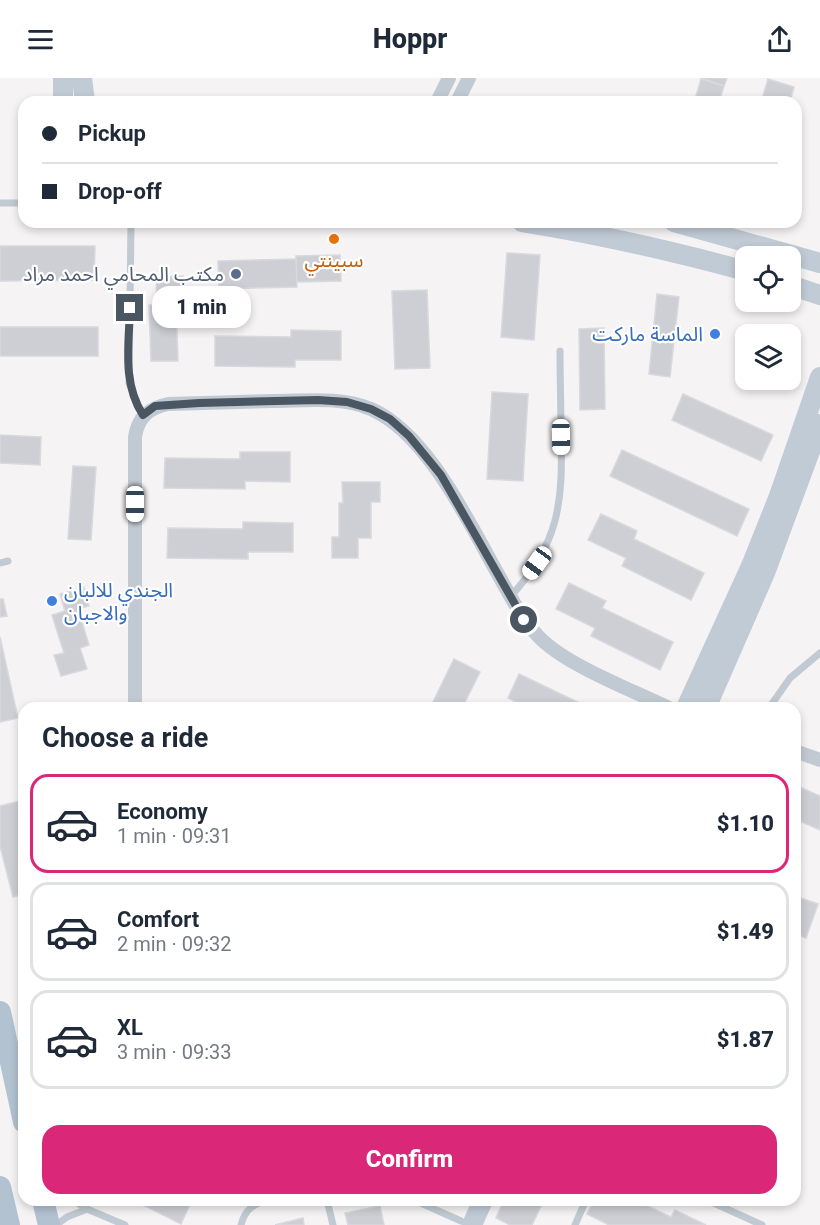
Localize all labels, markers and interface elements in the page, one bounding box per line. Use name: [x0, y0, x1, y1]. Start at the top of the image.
icon: menu: [24, 23, 57, 56]
text: Hoppr: [373, 23, 447, 55]
icon: share: [763, 23, 796, 56]
text: Pickup: [78, 121, 146, 146]
text: Drop-off: [78, 179, 162, 204]
marker: سبينتي: [327, 232, 341, 246]
map controls: [735, 246, 801, 390]
button: locate: [735, 246, 801, 312]
place label: سبينتي: [304, 248, 364, 276]
place label: مكتب المحامي احمد مراد: [23, 262, 224, 290]
marker: مكتب المحامي احمد مراد: [229, 267, 243, 281]
callout: 1 min: [151, 287, 250, 329]
route end: [116, 294, 143, 321]
text: 1 min: [176, 295, 227, 319]
place label: الماسة ماركت: [592, 322, 703, 346]
button: layers: [735, 324, 801, 390]
marker: الماسة ماركت: [708, 327, 722, 341]
car: [552, 419, 570, 455]
car: [126, 486, 144, 522]
car: [519, 543, 555, 583]
place label: الجندي للالبان والاجبان: [64, 578, 173, 625]
marker: الجندي للالبان والاجبان: [45, 594, 59, 608]
route start: [510, 606, 537, 633]
text: Choose a ride: [42, 722, 208, 754]
icon: car: [45, 797, 99, 851]
text: Economy: [117, 799, 208, 824]
text: $1.10: [717, 811, 774, 836]
text: 1 min · 09:31: [117, 824, 232, 848]
icon: car: [45, 905, 99, 959]
text: Comfort: [117, 907, 199, 932]
text: $1.49: [717, 919, 774, 944]
text: 2 min · 09:32: [117, 932, 232, 956]
icon: car: [45, 1013, 99, 1067]
text: XL: [117, 1015, 143, 1040]
text: $1.87: [717, 1027, 774, 1052]
text: 3 min · 09:33: [117, 1040, 232, 1064]
button: Confirm: [42, 1125, 777, 1194]

